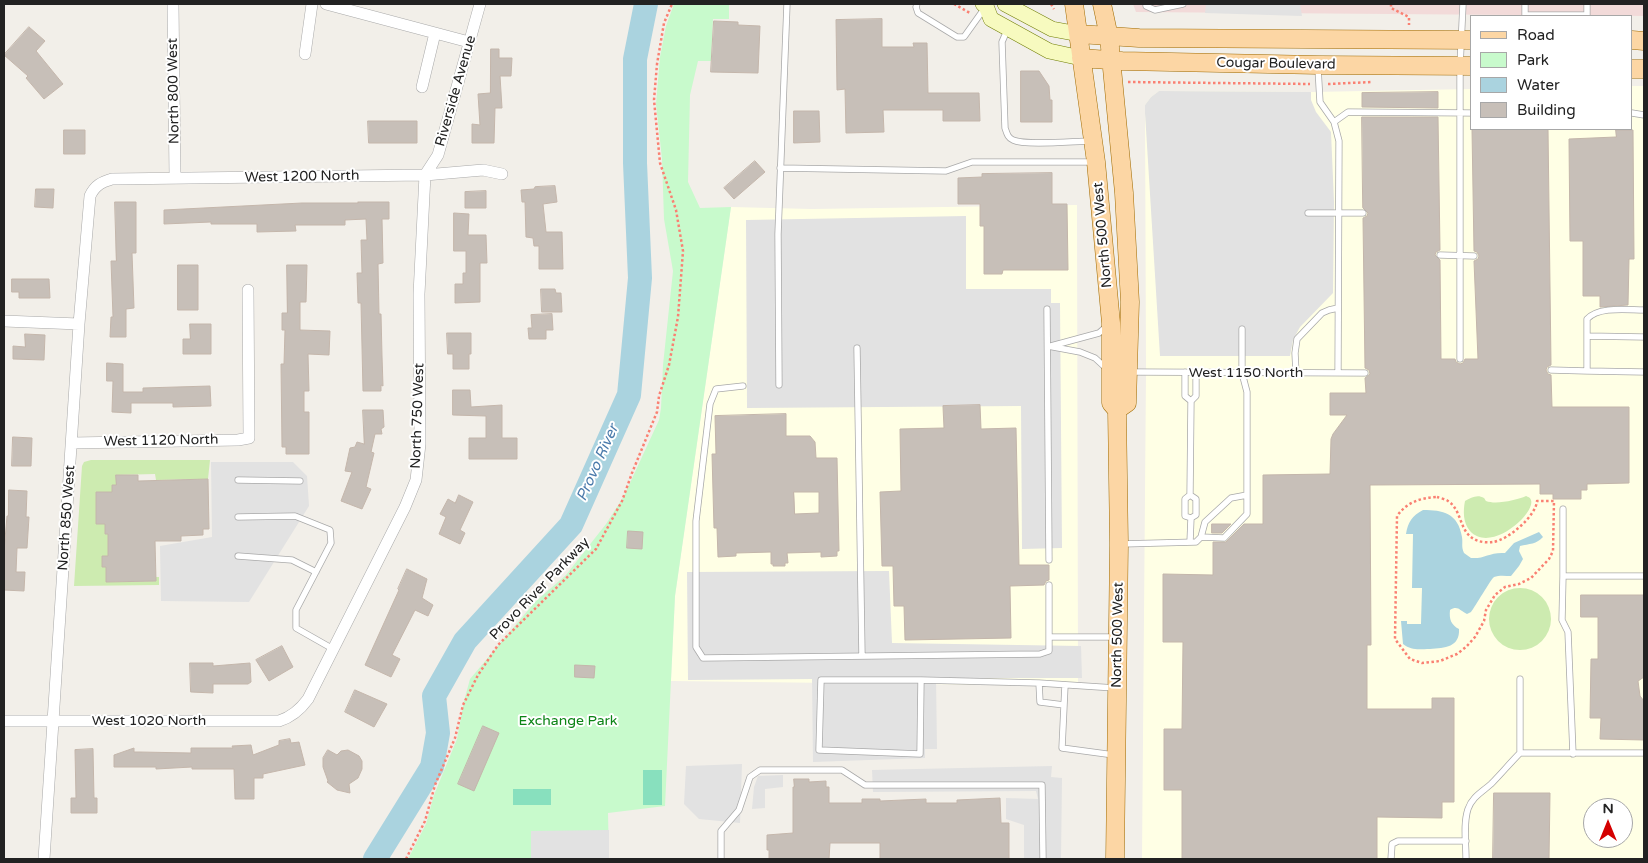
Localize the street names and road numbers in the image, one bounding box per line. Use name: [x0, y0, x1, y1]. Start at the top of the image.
street label: Riverside Avenue: [432, 34, 480, 148]
street label: North 800 West: [165, 38, 183, 144]
street label: Cougar Boulevard: [1216, 55, 1336, 73]
street label: West 1200 North: [245, 168, 359, 186]
street label: North 500 West: [1090, 182, 1116, 288]
street label: North 750 West: [408, 363, 428, 469]
street label: West 1150 North: [1189, 365, 1303, 381]
street label: West 1120 North: [104, 432, 218, 450]
street label: North 850 West: [55, 465, 79, 571]
street label: Provo River Parkway: [487, 534, 593, 644]
street label: North 500 West: [1109, 582, 1127, 688]
street label: West 1020 North: [92, 713, 206, 729]

